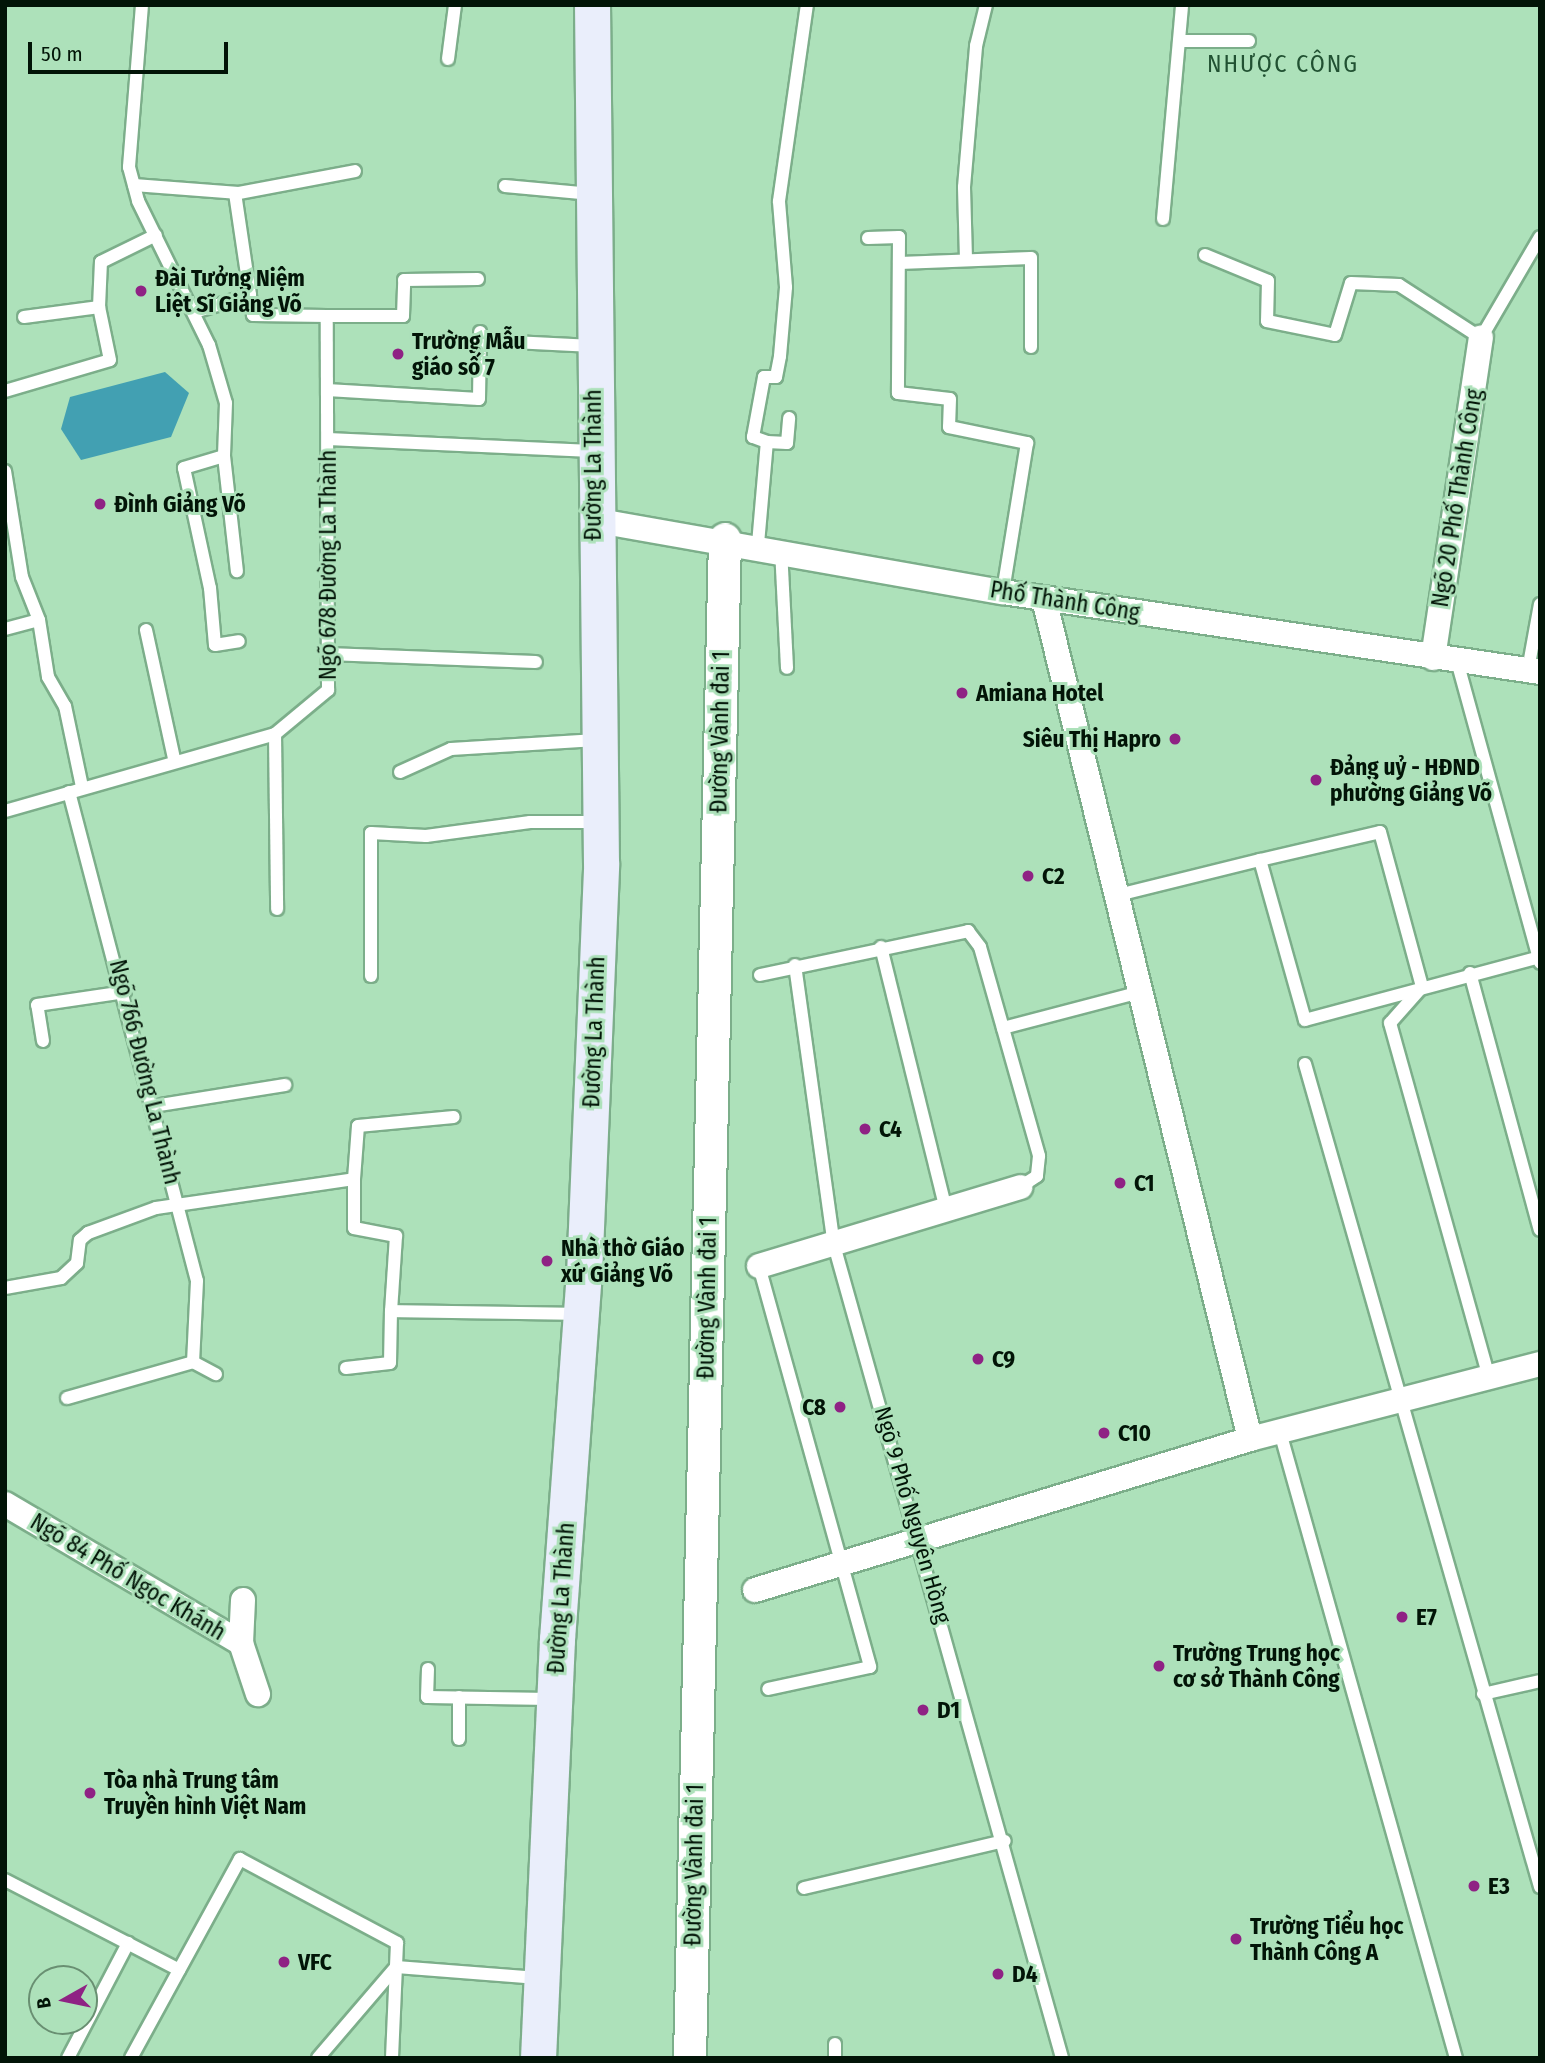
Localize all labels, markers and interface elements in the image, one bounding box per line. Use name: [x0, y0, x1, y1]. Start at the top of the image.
scale bar: [32, 28, 231, 72]
text: 50 m: [41, 41, 83, 67]
district label: NHƯỢC CÔNG: [1208, 51, 1358, 79]
place label: Đài Tưởng Niệm Liệt Sĩ Giảng Võ: [155, 264, 305, 318]
marker: Đài Tưởng Niệm Liệt Sĩ Giảng Võ: [133, 283, 149, 299]
place label: Trường Mẫu giáo số 7: [412, 327, 526, 381]
marker: Trường Mẫu giáo số 7: [390, 346, 406, 362]
street label: Ngõ 20 Phố Thành Công: [1426, 387, 1488, 609]
street label: Đường La Thành: [579, 389, 607, 541]
street label: Ngõ 678 Đường La Thành: [314, 450, 342, 680]
place label: Đình Giảng Võ: [114, 490, 246, 518]
marker: Đình Giảng Võ: [92, 496, 108, 512]
street label: Phố Thành Công: [988, 576, 1142, 626]
street label: Đường Vành đai 1: [705, 651, 735, 813]
place label: Amiana Hotel: [976, 679, 1103, 707]
marker: Amiana Hotel: [954, 685, 970, 701]
place label: Siêu Thị Hapro: [1023, 725, 1161, 753]
marker: Siêu Thị Hapro: [1167, 731, 1183, 747]
place label: Đảng uỷ - HĐND phường Giảng Võ: [1330, 753, 1492, 807]
marker: Đảng uỷ - HĐND phường Giảng Võ: [1308, 772, 1324, 788]
place label: C2: [1042, 862, 1065, 890]
marker: C2: [1020, 868, 1036, 884]
street label: Đường La Thành: [578, 956, 610, 1108]
street label: Ngõ 766 Đường La Thành: [104, 957, 186, 1187]
place label: C4: [879, 1115, 902, 1143]
marker: C4: [857, 1121, 873, 1137]
place label: C1: [1134, 1169, 1154, 1197]
marker: C1: [1112, 1175, 1128, 1191]
street label: Đường Vành đai 1: [692, 1217, 722, 1379]
place label: Nhà thờ Giáo xứ Giảng Võ: [561, 1234, 684, 1288]
marker: Nhà thờ Giáo xứ Giảng Võ: [539, 1253, 555, 1269]
place label: C9: [992, 1345, 1015, 1373]
marker: C9: [970, 1351, 986, 1367]
place label: C8: [802, 1393, 826, 1421]
marker: C8: [832, 1399, 848, 1415]
street label: Ngõ 9 Phố Nguyên Hồng: [869, 1403, 957, 1627]
place label: C10: [1118, 1419, 1151, 1447]
marker: C10: [1096, 1425, 1112, 1441]
street label: Ngõ 84 Phố Ngọc Khánh: [25, 1508, 231, 1646]
street label: Đường La Thành: [542, 1521, 580, 1675]
place label: E7: [1416, 1603, 1437, 1631]
marker: E7: [1394, 1609, 1410, 1625]
place label: Trường Trung học cơ sở Thành Công: [1173, 1639, 1340, 1693]
marker: Trường Trung học cơ sở Thành Công: [1151, 1658, 1167, 1674]
place label: D1: [937, 1696, 960, 1724]
marker: D1: [915, 1702, 931, 1718]
place label: Tòa nhà Trung tâm Truyền hình Việt Nam: [104, 1766, 306, 1820]
street label: Đường Vành đai 1: [679, 1784, 709, 1946]
marker: Tòa nhà Trung tâm Truyền hình Việt Nam: [82, 1785, 98, 1801]
place label: E3: [1488, 1872, 1510, 1900]
marker: E3: [1466, 1878, 1482, 1894]
place label: Trường Tiểu học Thành Công A: [1250, 1912, 1404, 1966]
marker: Trường Tiểu học Thành Công A: [1228, 1931, 1244, 1947]
place label: VFC: [298, 1948, 332, 1976]
marker: VFC: [276, 1954, 292, 1970]
place label: D4: [1012, 1960, 1038, 1988]
north arrow: [28, 1965, 98, 2035]
marker: D4: [990, 1966, 1006, 1982]
text: B: [32, 1996, 56, 2010]

